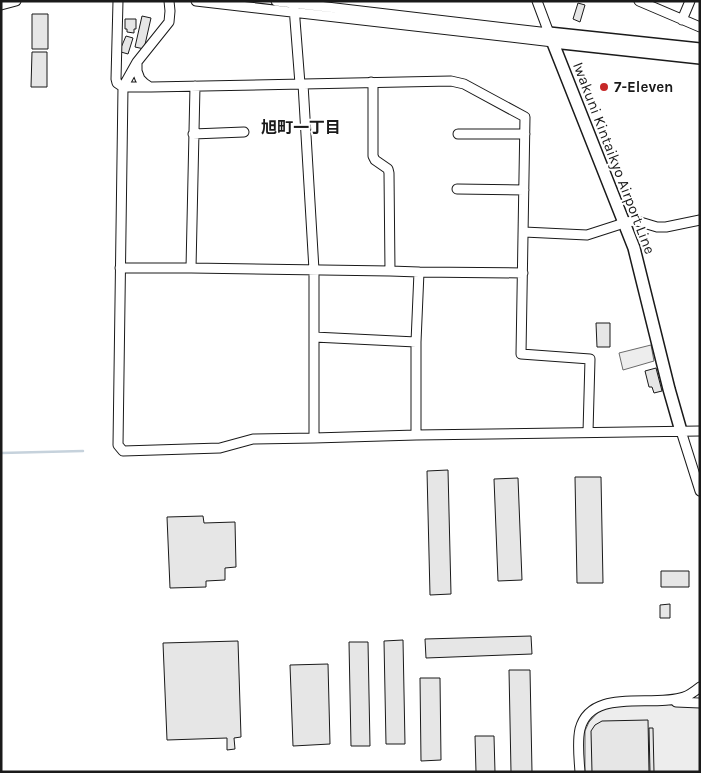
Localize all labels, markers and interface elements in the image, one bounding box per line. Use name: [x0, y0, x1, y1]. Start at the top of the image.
street label: Iwakuni Kintaikyo Airport Line: [569, 59, 659, 257]
place label: 7-Eleven: [614, 78, 673, 96]
marker: 7-Eleven: [598, 81, 610, 93]
district label: 旭町一丁目: [261, 118, 341, 137]

